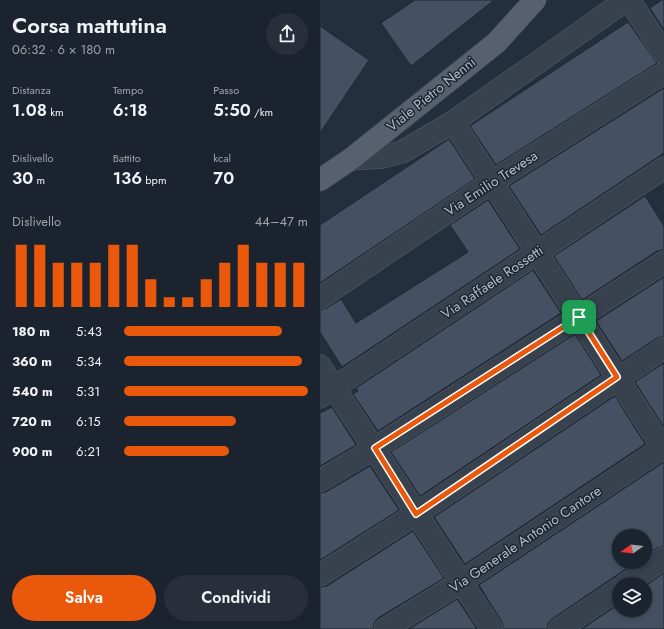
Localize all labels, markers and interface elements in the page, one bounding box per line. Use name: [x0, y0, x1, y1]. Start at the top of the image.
text: Corsa mattutina: [12, 9, 167, 41]
button: share: [266, 13, 308, 55]
text: 06:32 · 6 × 180 m: [12, 40, 115, 59]
street label: Viale Pietro Nenni: [382, 52, 480, 136]
text: Distanza: [12, 82, 51, 98]
text: Tempo: [113, 82, 143, 98]
text: Passo: [213, 82, 239, 98]
text: 1.08: [12, 98, 47, 122]
text: 6:18: [113, 98, 147, 122]
text: 5:50: [213, 98, 251, 122]
text: km: [47, 104, 64, 120]
text: /km: [251, 104, 273, 120]
street label: Via Emilio Trevesa: [441, 145, 541, 221]
text: Dislivello: [12, 150, 54, 166]
text: Battito: [113, 150, 141, 166]
text: kcal: [213, 150, 231, 166]
text: 30: [12, 166, 33, 190]
text: 136: [113, 166, 142, 190]
text: 70: [213, 166, 234, 190]
text: m: [33, 172, 45, 188]
text: bpm: [142, 172, 166, 188]
text: Dislivello: [12, 212, 61, 231]
text: 44–47 m: [255, 212, 308, 231]
street label: Via Raffaele Rossetti: [437, 240, 547, 324]
pin: [562, 300, 596, 334]
icon: arrive: [568, 306, 590, 328]
text: 180 m: [12, 322, 50, 341]
text: 5:43: [76, 322, 102, 341]
text: 360 m: [12, 352, 52, 371]
text: 5:34: [76, 352, 102, 371]
text: 540 m: [12, 382, 53, 401]
text: 5:31: [76, 382, 100, 401]
text: 720 m: [12, 412, 52, 431]
text: 6:15: [76, 412, 101, 431]
text: 900 m: [12, 442, 52, 461]
text: 6:21: [76, 442, 101, 461]
street label: Via Generale Antonio Cantore: [445, 481, 605, 597]
north arrow: [612, 529, 652, 569]
map controls: [612, 529, 652, 617]
button: Salva: [12, 575, 156, 621]
button: Condividi: [164, 575, 308, 621]
button: layers: [612, 577, 652, 617]

